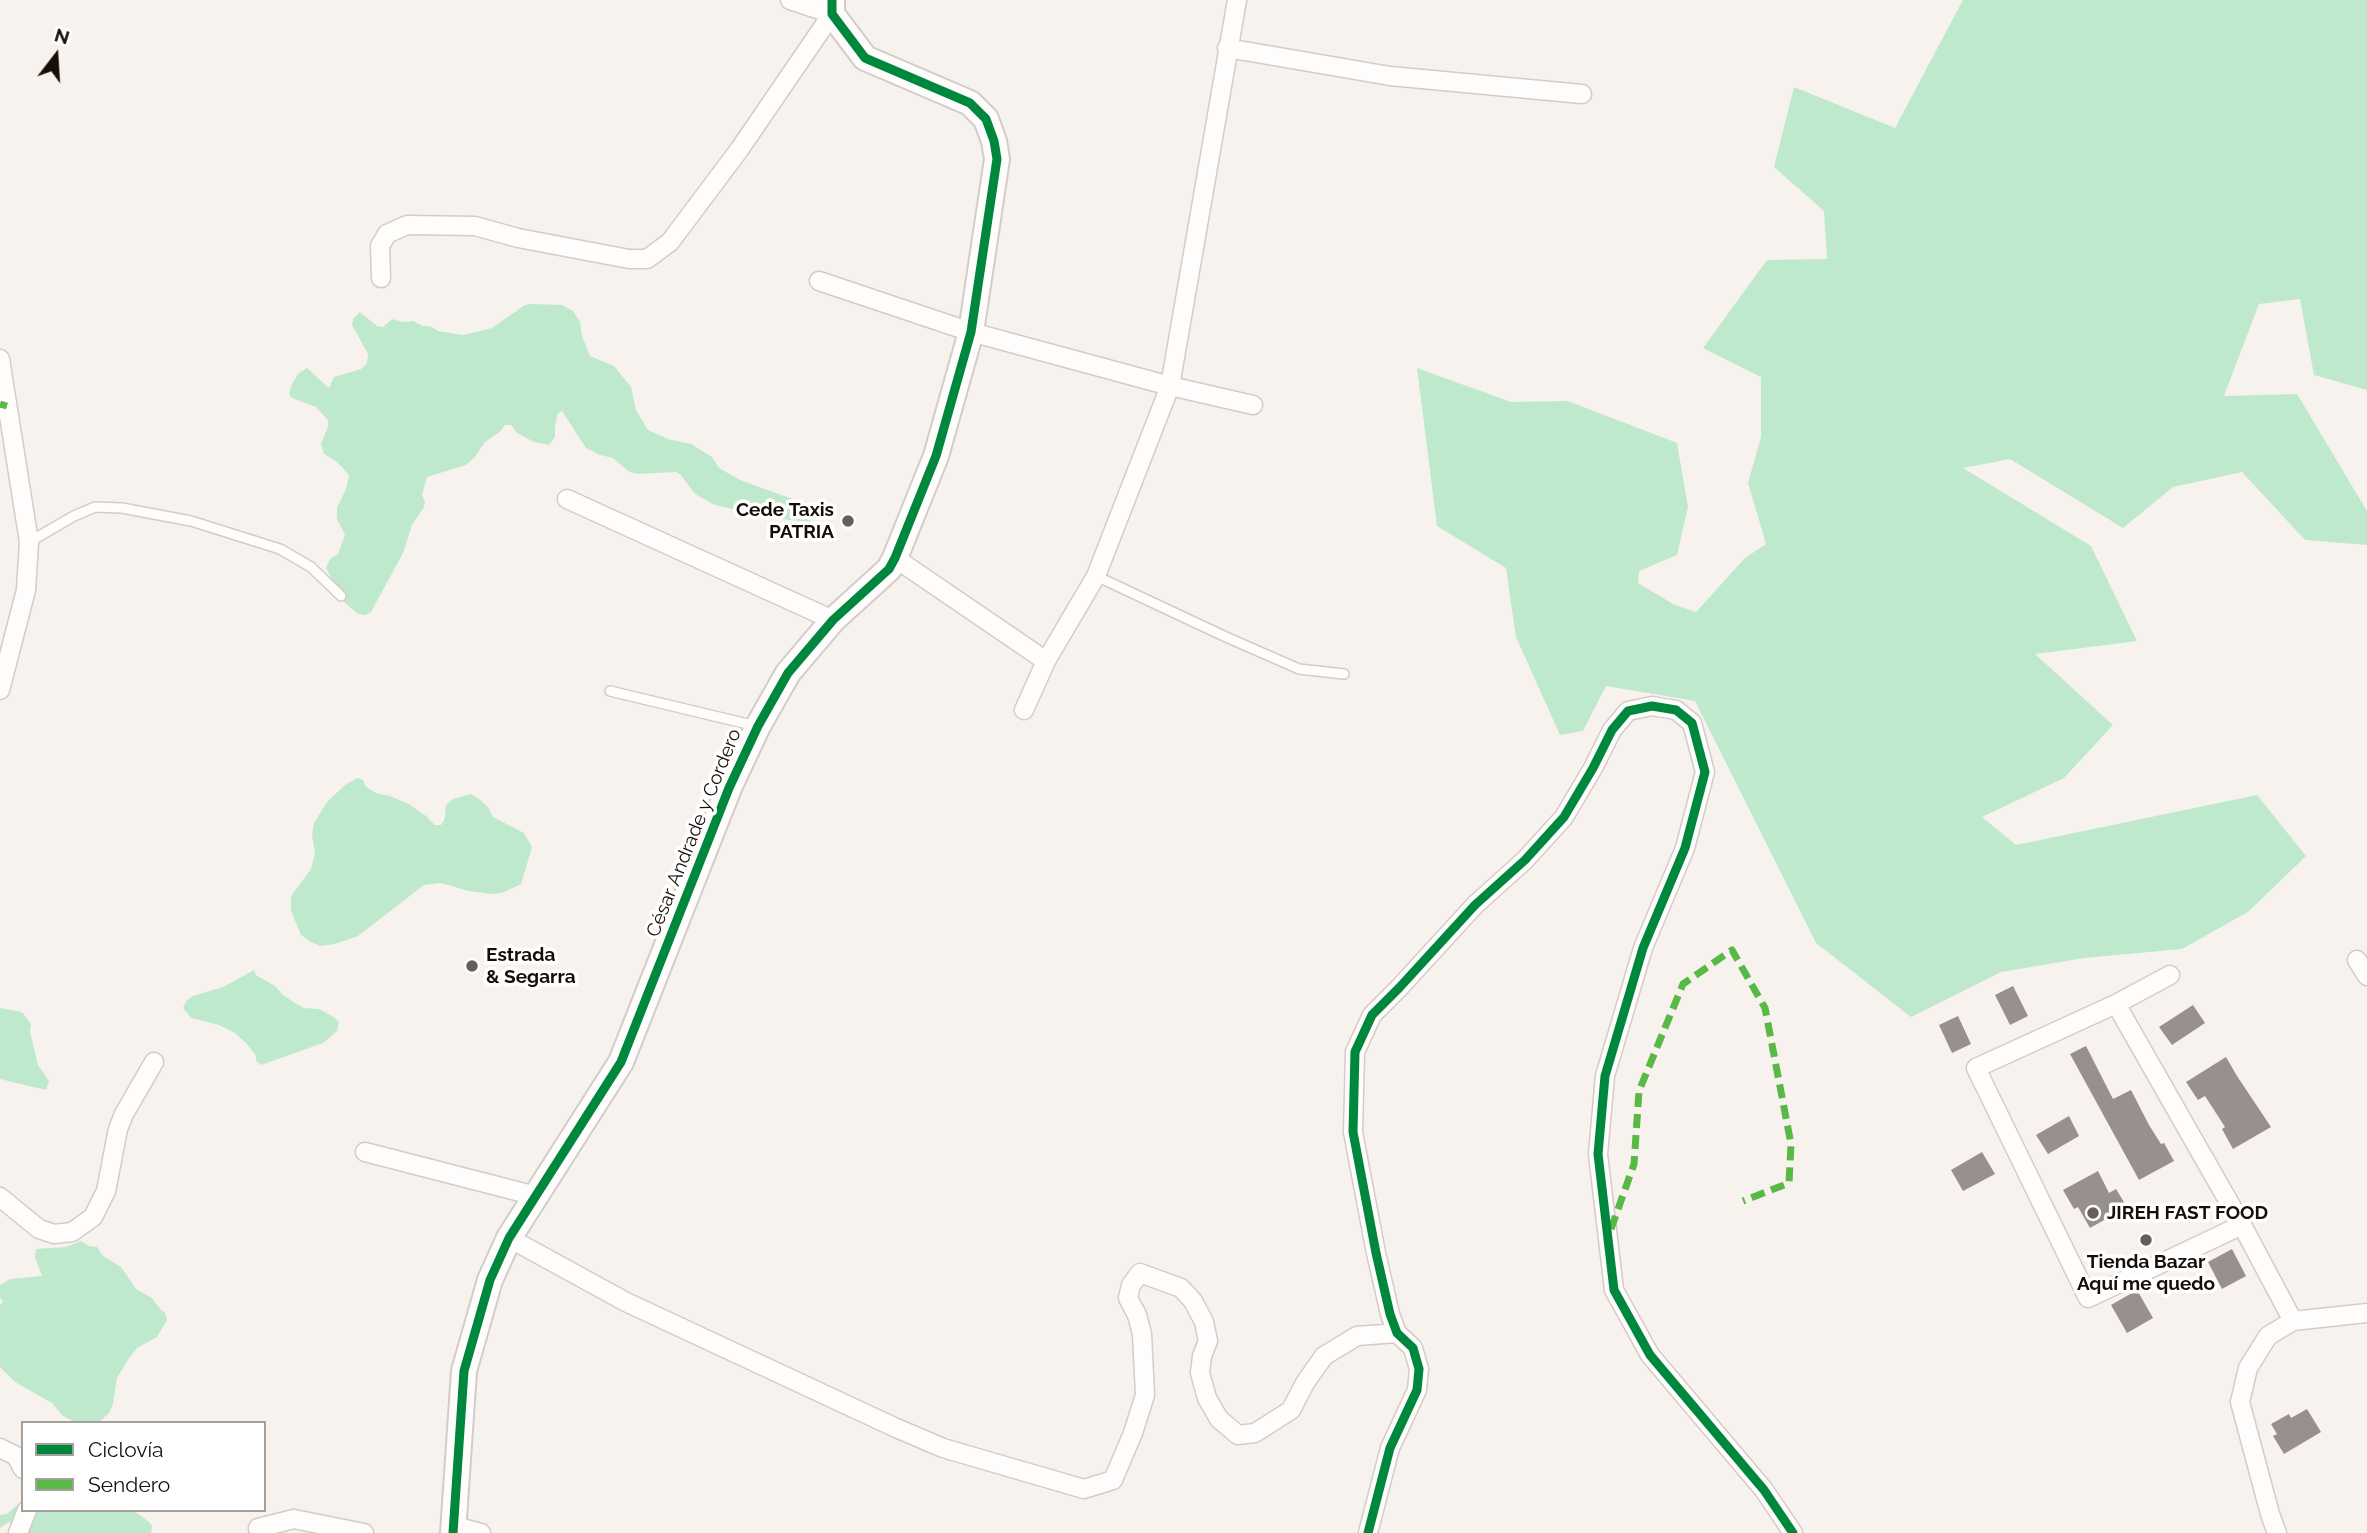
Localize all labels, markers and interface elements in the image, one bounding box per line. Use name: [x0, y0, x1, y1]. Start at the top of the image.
north arrow: [21, 21, 91, 91]
text: N: [52, 23, 72, 49]
place label: Cede Taxis PATRIA: [736, 499, 834, 543]
marker: Cede Taxis PATRIA: [840, 513, 856, 529]
street label: César Andrade y Cordero: [642, 726, 746, 940]
place label: Estrada & Segarra: [486, 944, 576, 988]
marker: Estrada & Segarra: [464, 958, 480, 974]
place label: JIREH FAST FOOD: [2107, 1202, 2268, 1224]
marker: JIREH FAST FOOD: [2085, 1205, 2101, 1221]
marker: Tienda Bazar Aquí me quedo: [2138, 1232, 2154, 1248]
place label: Tienda Bazar Aquí me quedo: [2077, 1251, 2215, 1295]
legend: [21, 1421, 266, 1512]
text: Ciclovía: [88, 1437, 164, 1462]
text: Sendero: [88, 1472, 170, 1497]

